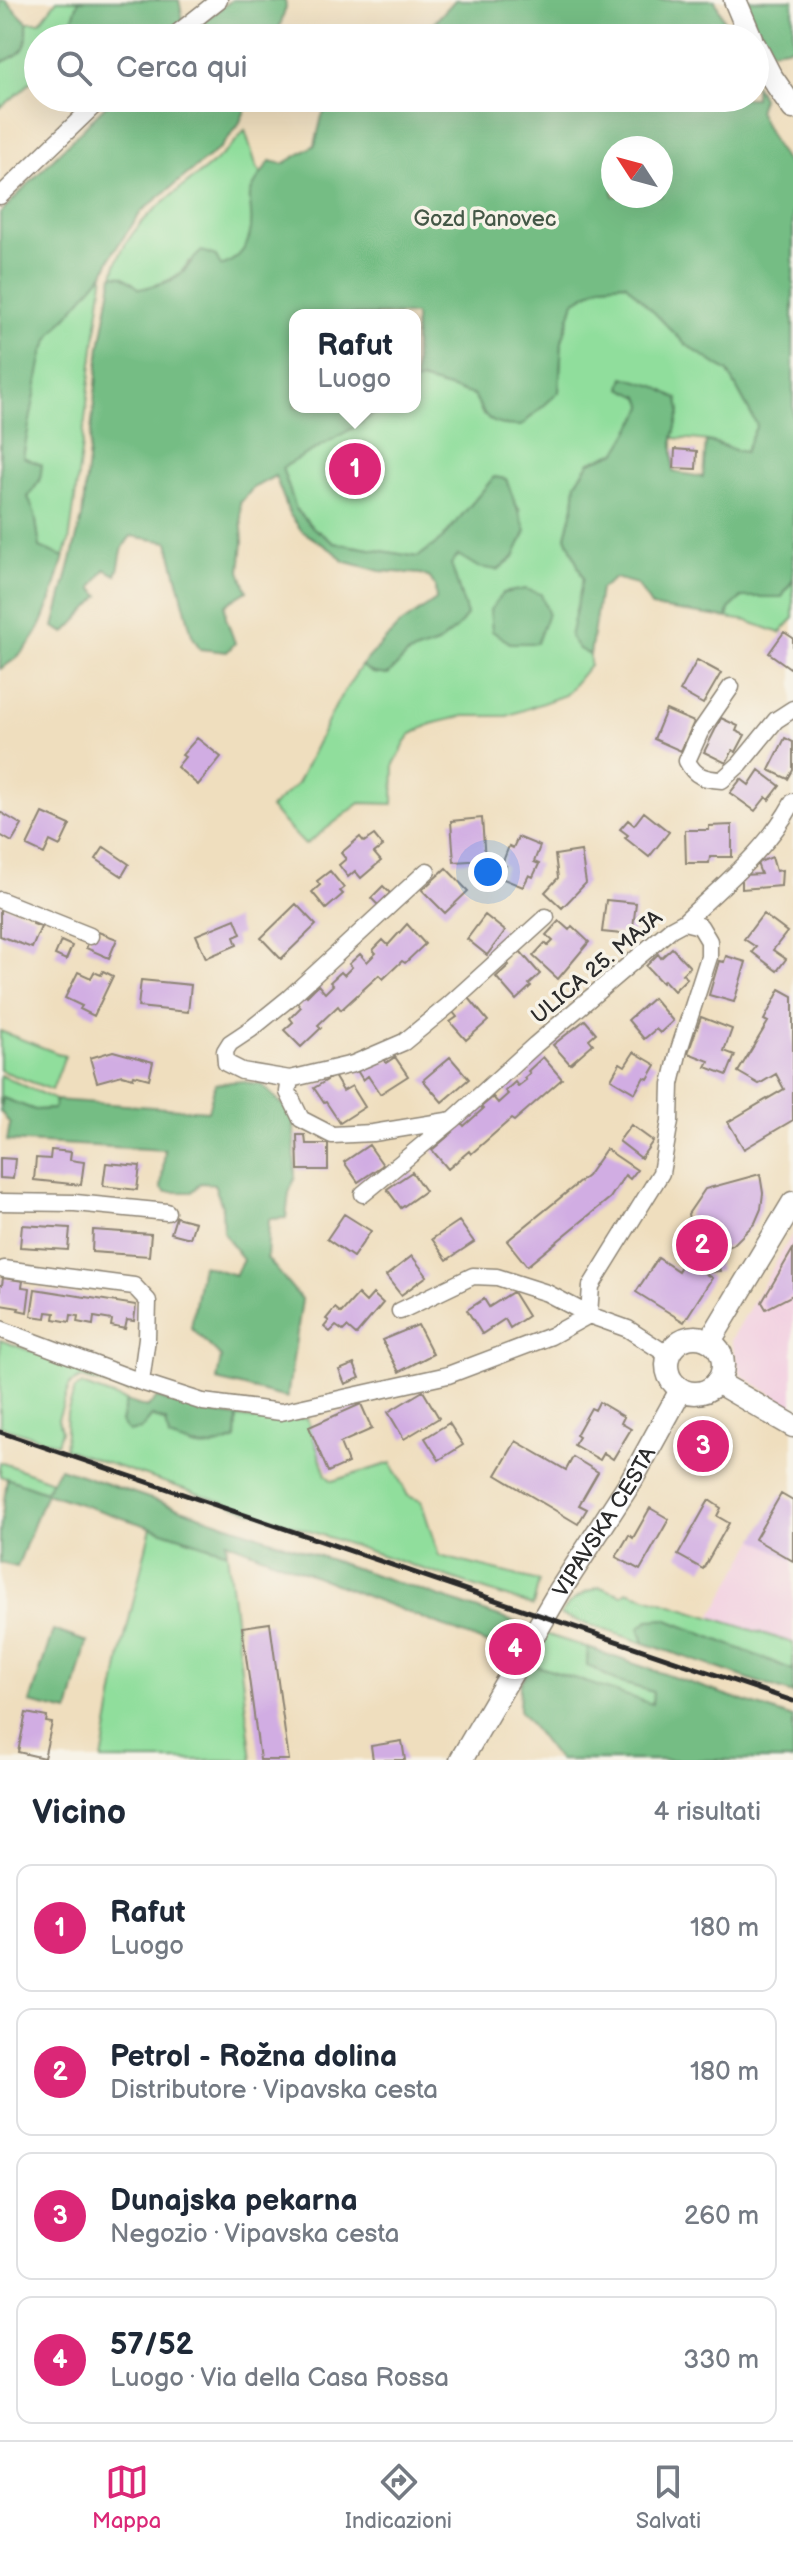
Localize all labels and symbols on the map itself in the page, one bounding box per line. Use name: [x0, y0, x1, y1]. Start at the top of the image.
north arrow: [601, 136, 673, 208]
park label: Gozd Panovec: [414, 206, 556, 233]
pin: 1: [329, 439, 381, 499]
your location: [468, 852, 508, 892]
street label: ULICA 25. MAJA: [526, 904, 668, 1030]
pin: 2: [676, 1215, 728, 1275]
pin: 3: [677, 1416, 729, 1476]
street label: VIPAVSKA CESTA: [547, 1442, 662, 1602]
pin: 4: [489, 1619, 541, 1679]

